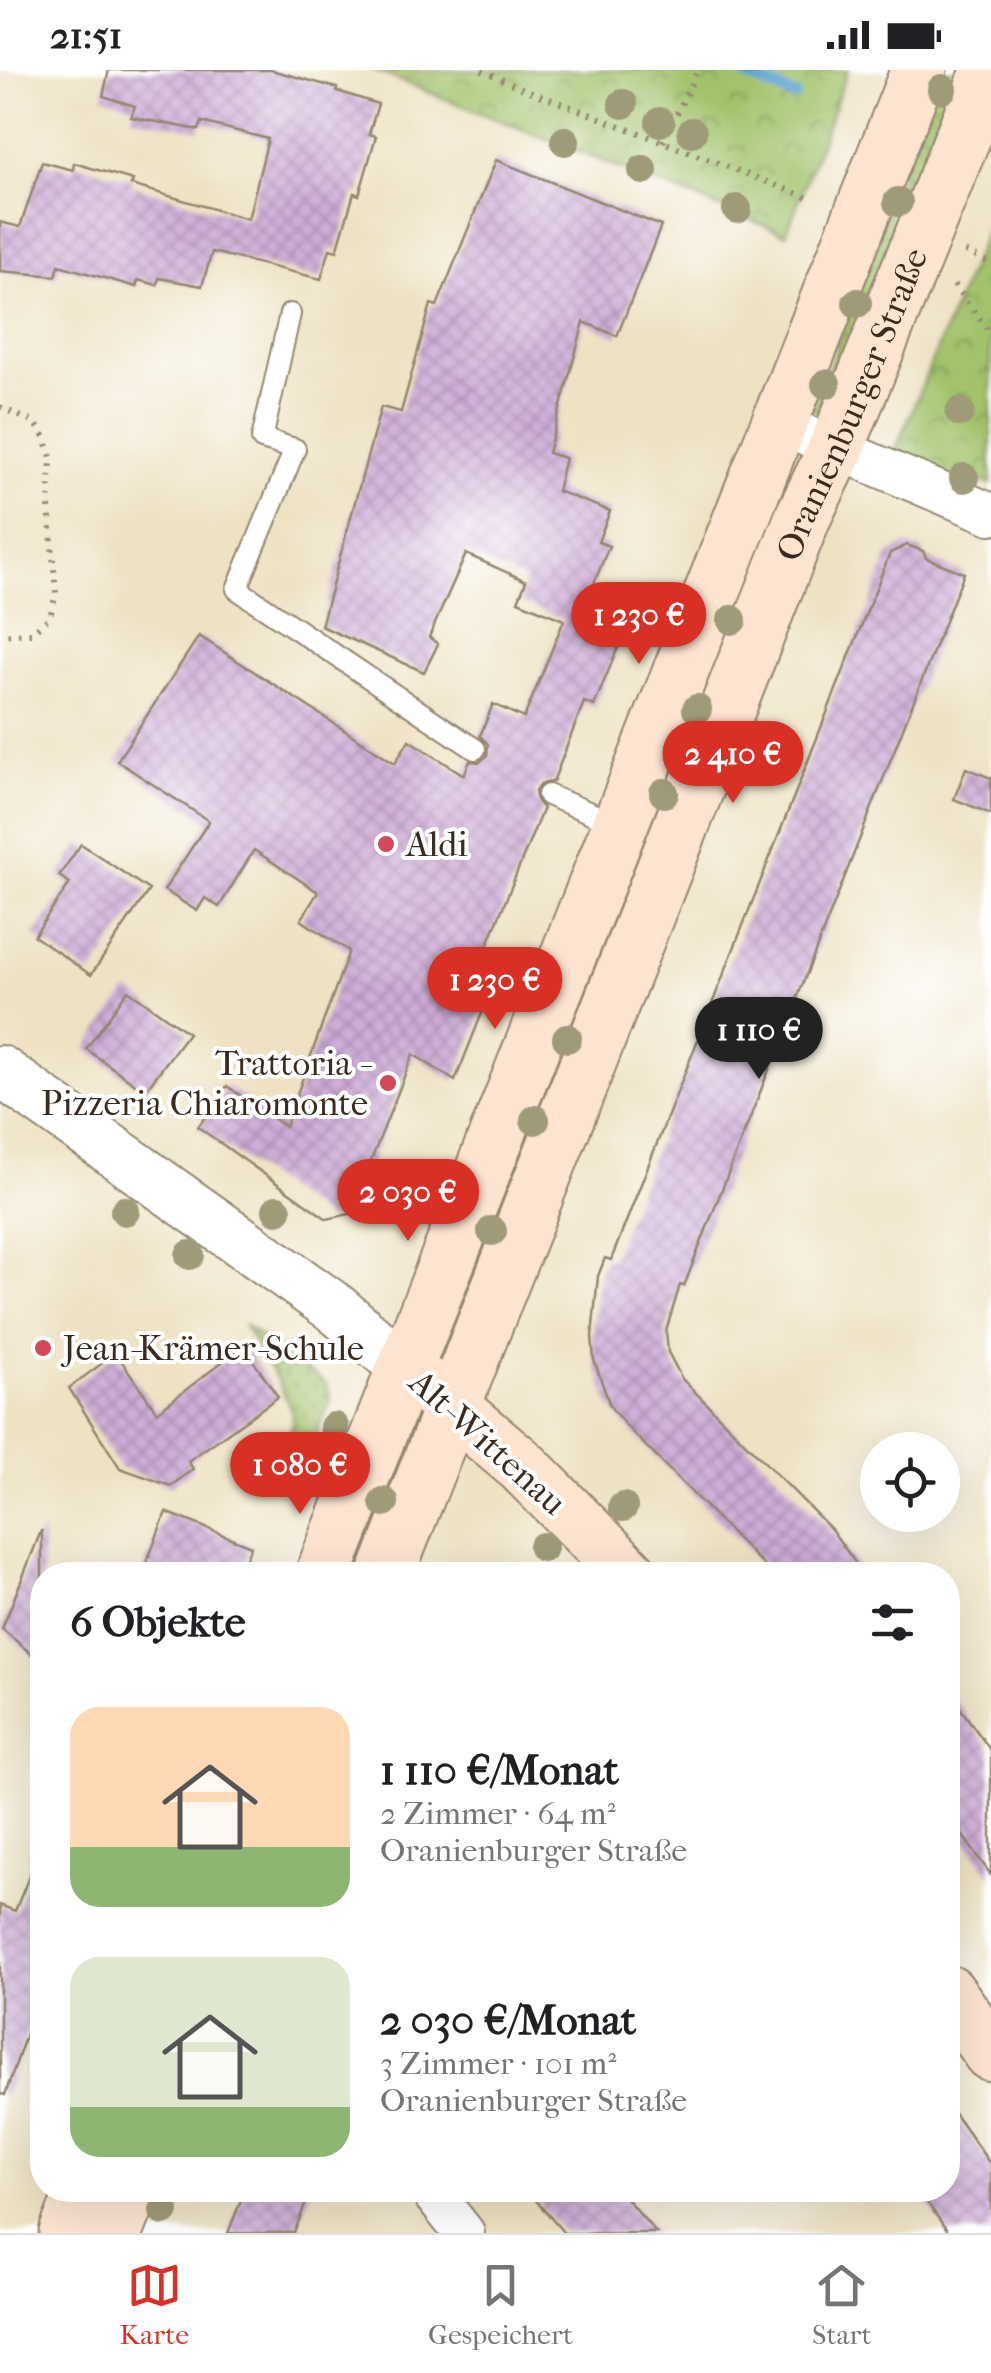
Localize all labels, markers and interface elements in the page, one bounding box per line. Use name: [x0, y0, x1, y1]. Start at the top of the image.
text: 21:51: [50, 13, 122, 58]
street label: Oranienburger Straße: [768, 242, 936, 567]
pin: 1 230 €: [547, 582, 731, 667]
text: 1 230 €: [593, 596, 685, 633]
pin: 2 410 €: [641, 721, 825, 806]
text: 2 410 €: [685, 735, 781, 772]
place label: Aldi: [404, 824, 468, 865]
marker: Aldi: [375, 833, 397, 855]
pin: 1 230 €: [403, 947, 587, 1032]
text: 1 230 €: [449, 961, 541, 998]
pin: 1 110 €: [667, 997, 851, 1082]
text: 1 110 €: [717, 1011, 801, 1048]
place label: Trattoria - Pizzeria Chiaromonte: [41, 1043, 373, 1124]
marker: Trattoria - Pizzeria Chiaromonte: [377, 1072, 399, 1094]
pin: 2 030 €: [316, 1159, 500, 1244]
text: 2 030 €: [359, 1173, 457, 1210]
place label: Jean-Krämer-Schule: [60, 1328, 364, 1369]
marker: Jean-Krämer-Schule: [32, 1337, 54, 1359]
street label: Alt-Wittenau: [399, 1360, 575, 1523]
pin: 1 080 €: [208, 1432, 392, 1517]
map controls: [860, 1432, 960, 1532]
button: locate: [860, 1432, 960, 1532]
text: 1 080 €: [252, 1446, 348, 1483]
icon: filters: [865, 1595, 920, 1650]
text: 6 Objekte: [70, 1598, 246, 1647]
text: 1 110 €/Monat: [380, 1746, 619, 1795]
icon: home: [150, 1747, 270, 1867]
text: 2 Zimmer · 64 m²: [380, 1795, 616, 1832]
text: Oranienburger Straße: [380, 1832, 687, 1869]
text: 2 030 €/Monat: [380, 1996, 636, 2045]
icon: home: [150, 1997, 270, 2117]
text: 3 Zimmer · 101 m²: [380, 2045, 616, 2082]
text: Oranienburger Straße: [380, 2082, 687, 2119]
tab: Karte: [120, 2258, 189, 2351]
tab: Gespeichert: [428, 2258, 573, 2351]
tab: Start: [812, 2258, 871, 2351]

